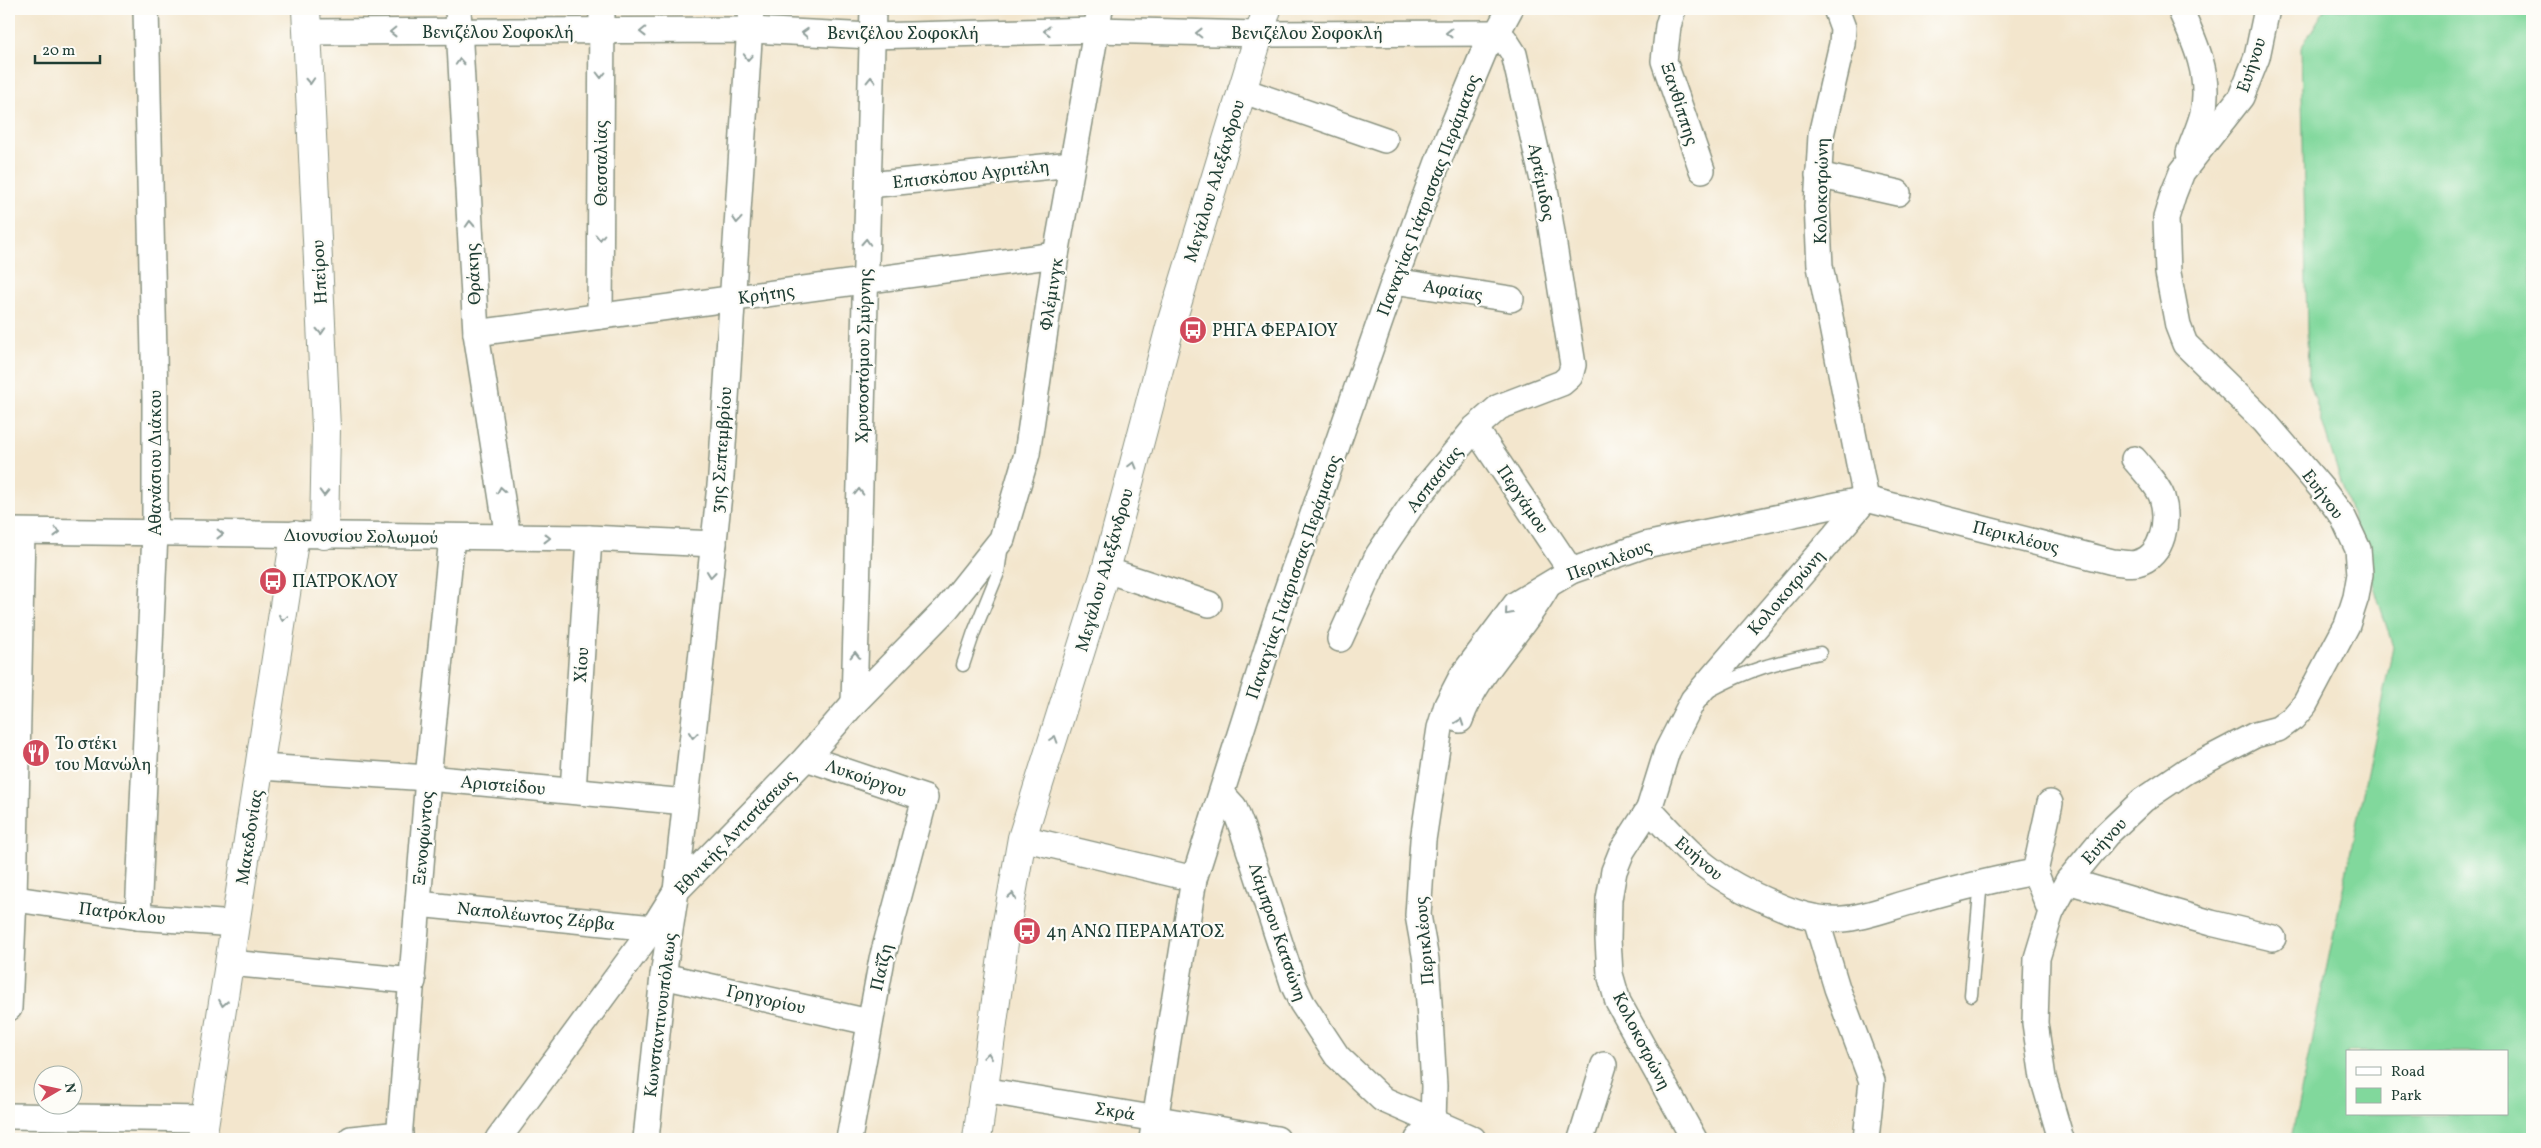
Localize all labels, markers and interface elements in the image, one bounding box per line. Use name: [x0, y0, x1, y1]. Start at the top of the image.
street label: Βενιζέλου Σοφοκλή: [422, 21, 574, 46]
street label: Βενιζέλου Σοφοκλή: [827, 22, 979, 47]
street label: Βενιζέλου Σοφοκλή: [1231, 22, 1383, 47]
one-way arrow: [638, 26, 646, 37]
one-way arrow: [1043, 26, 1051, 37]
one-way arrow: [389, 27, 396, 37]
one-way arrow: [801, 27, 809, 38]
one-way arrow: [1194, 28, 1202, 38]
one-way arrow: [1444, 28, 1452, 38]
scale bar: [35, 32, 100, 64]
street label: Ευήνου: [2231, 35, 2273, 96]
text: 20 m: [42, 41, 75, 62]
one-way arrow: [743, 54, 754, 62]
one-way arrow: [455, 58, 466, 66]
street label: Ξανθίππης: [1653, 60, 1704, 149]
street label: Παναγίας Γιάτρισσας Περάματος: [1372, 71, 1487, 320]
one-way arrow: [596, 72, 606, 79]
one-way arrow: [865, 76, 876, 84]
one-way arrow: [305, 78, 315, 85]
street label: Μεγάλου Αλεξάνδρου: [1179, 97, 1252, 266]
street label: Θεσσαλίας: [590, 120, 615, 206]
street label: Κολοκοτρώνη: [1809, 137, 1836, 245]
street label: Αρτέμιδος: [1521, 141, 1560, 223]
street label: Επισκόπου Αγριτέλη: [891, 155, 1051, 196]
one-way arrow: [731, 216, 742, 224]
one-way arrow: [464, 220, 475, 228]
one-way arrow: [595, 234, 605, 242]
one-way arrow: [861, 238, 871, 246]
street label: Ηπείρου: [306, 239, 335, 305]
street label: Θράκης: [460, 243, 489, 305]
street label: Φλέμινγκ: [1034, 256, 1071, 333]
street label: Χρυσοστόμου Σμύρνης: [850, 268, 879, 444]
street label: Αφαίας: [1421, 274, 1485, 309]
street label: Κρήτης: [736, 279, 796, 312]
bus stop icon: ΡΗΓΑ ΦΕΡΑΙΟΥ: [1178, 315, 1208, 345]
place label: ΡΗΓΑ ΦΕΡΑΙΟΥ: [1212, 319, 1338, 344]
one-way arrow: [316, 327, 327, 335]
street label: 3ης Σεπτεμβρίου: [706, 386, 739, 514]
street label: Αθανάσιου Διάκου: [144, 390, 169, 536]
street label: Ασπασίας: [1401, 441, 1469, 519]
street label: Παναγίας Γιάτρισσας Περάματος: [1241, 452, 1348, 703]
street label: Περγάμου: [1490, 460, 1554, 539]
one-way arrow: [1128, 462, 1138, 470]
street label: Ευήνου: [2295, 465, 2349, 525]
one-way arrow: [496, 485, 507, 493]
street label: Μεγάλου Αλεξάνδρου: [1070, 486, 1141, 655]
one-way arrow: [854, 488, 864, 496]
one-way arrow: [319, 489, 330, 497]
street label: Περικλέους: [1970, 516, 2062, 561]
street label: Διονυσίου Σολωμού: [284, 524, 438, 551]
one-way arrow: [54, 527, 62, 537]
one-way arrow: [216, 529, 224, 539]
one-way arrow: [544, 533, 552, 543]
street label: Περικλέους: [1563, 534, 1656, 588]
street label: Κολοκοτρώνη: [1743, 544, 1832, 642]
bus stop icon: ΠΑΤΡΟΚΛΟΥ: [258, 566, 288, 596]
place label: ΠΑΤΡΟΚΛΟΥ: [292, 570, 398, 595]
one-way arrow: [706, 570, 717, 578]
one-way arrow: [1505, 607, 1514, 616]
one-way arrow: [278, 614, 289, 622]
street label: Χίου: [569, 646, 596, 684]
one-way arrow: [850, 650, 861, 658]
one-way arrow: [1454, 718, 1464, 727]
one-way arrow: [688, 731, 699, 739]
place label: Το στέκι του Μανώλη: [55, 732, 152, 778]
one-way arrow: [1048, 735, 1058, 744]
restaurant icon: Το στέκι του Μανώλη: [21, 738, 51, 768]
street label: Λυκούργου: [822, 754, 909, 805]
street label: Εθνικής Αντιστάσεως: [669, 765, 803, 901]
street label: Αριστείδου: [459, 770, 546, 803]
street label: Μακεδονίας: [231, 788, 270, 887]
street label: Ξενοφώντος: [408, 790, 441, 886]
street label: Ευήνου: [2077, 813, 2134, 871]
street label: Ευήνου: [1668, 831, 1728, 887]
street label: Λάμπρου Κατσώνη: [1241, 860, 1312, 1005]
one-way arrow: [1006, 891, 1016, 900]
street label: Περικλέους: [1409, 896, 1442, 986]
street label: Πατρόκλου: [77, 897, 167, 932]
street label: Ναπολέωντος Ζέρβα: [456, 897, 616, 938]
bus stop icon: 4η ΑΝΩ ΠΕΡΑΜΑΤΟΣ: [1012, 916, 1042, 946]
place label: 4η ΑΝΩ ΠΕΡΑΜΑΤΟΣ: [1046, 920, 1224, 945]
street label: Κωνσταντινουπόλεως: [639, 931, 684, 1099]
street label: Παΐζη: [865, 941, 900, 994]
street label: Γρηγορίου: [724, 979, 808, 1022]
street label: Κολοκοτρώνη: [1605, 988, 1676, 1095]
one-way arrow: [219, 999, 229, 1007]
legend: [2346, 1050, 2508, 1116]
one-way arrow: [982, 1052, 992, 1061]
text: Road: [2391, 1062, 2425, 1083]
north arrow: [32, 1066, 82, 1116]
text: N: [59, 1082, 80, 1095]
text: Park: [2391, 1086, 2422, 1107]
street label: Σκρά: [1093, 1097, 1137, 1128]

